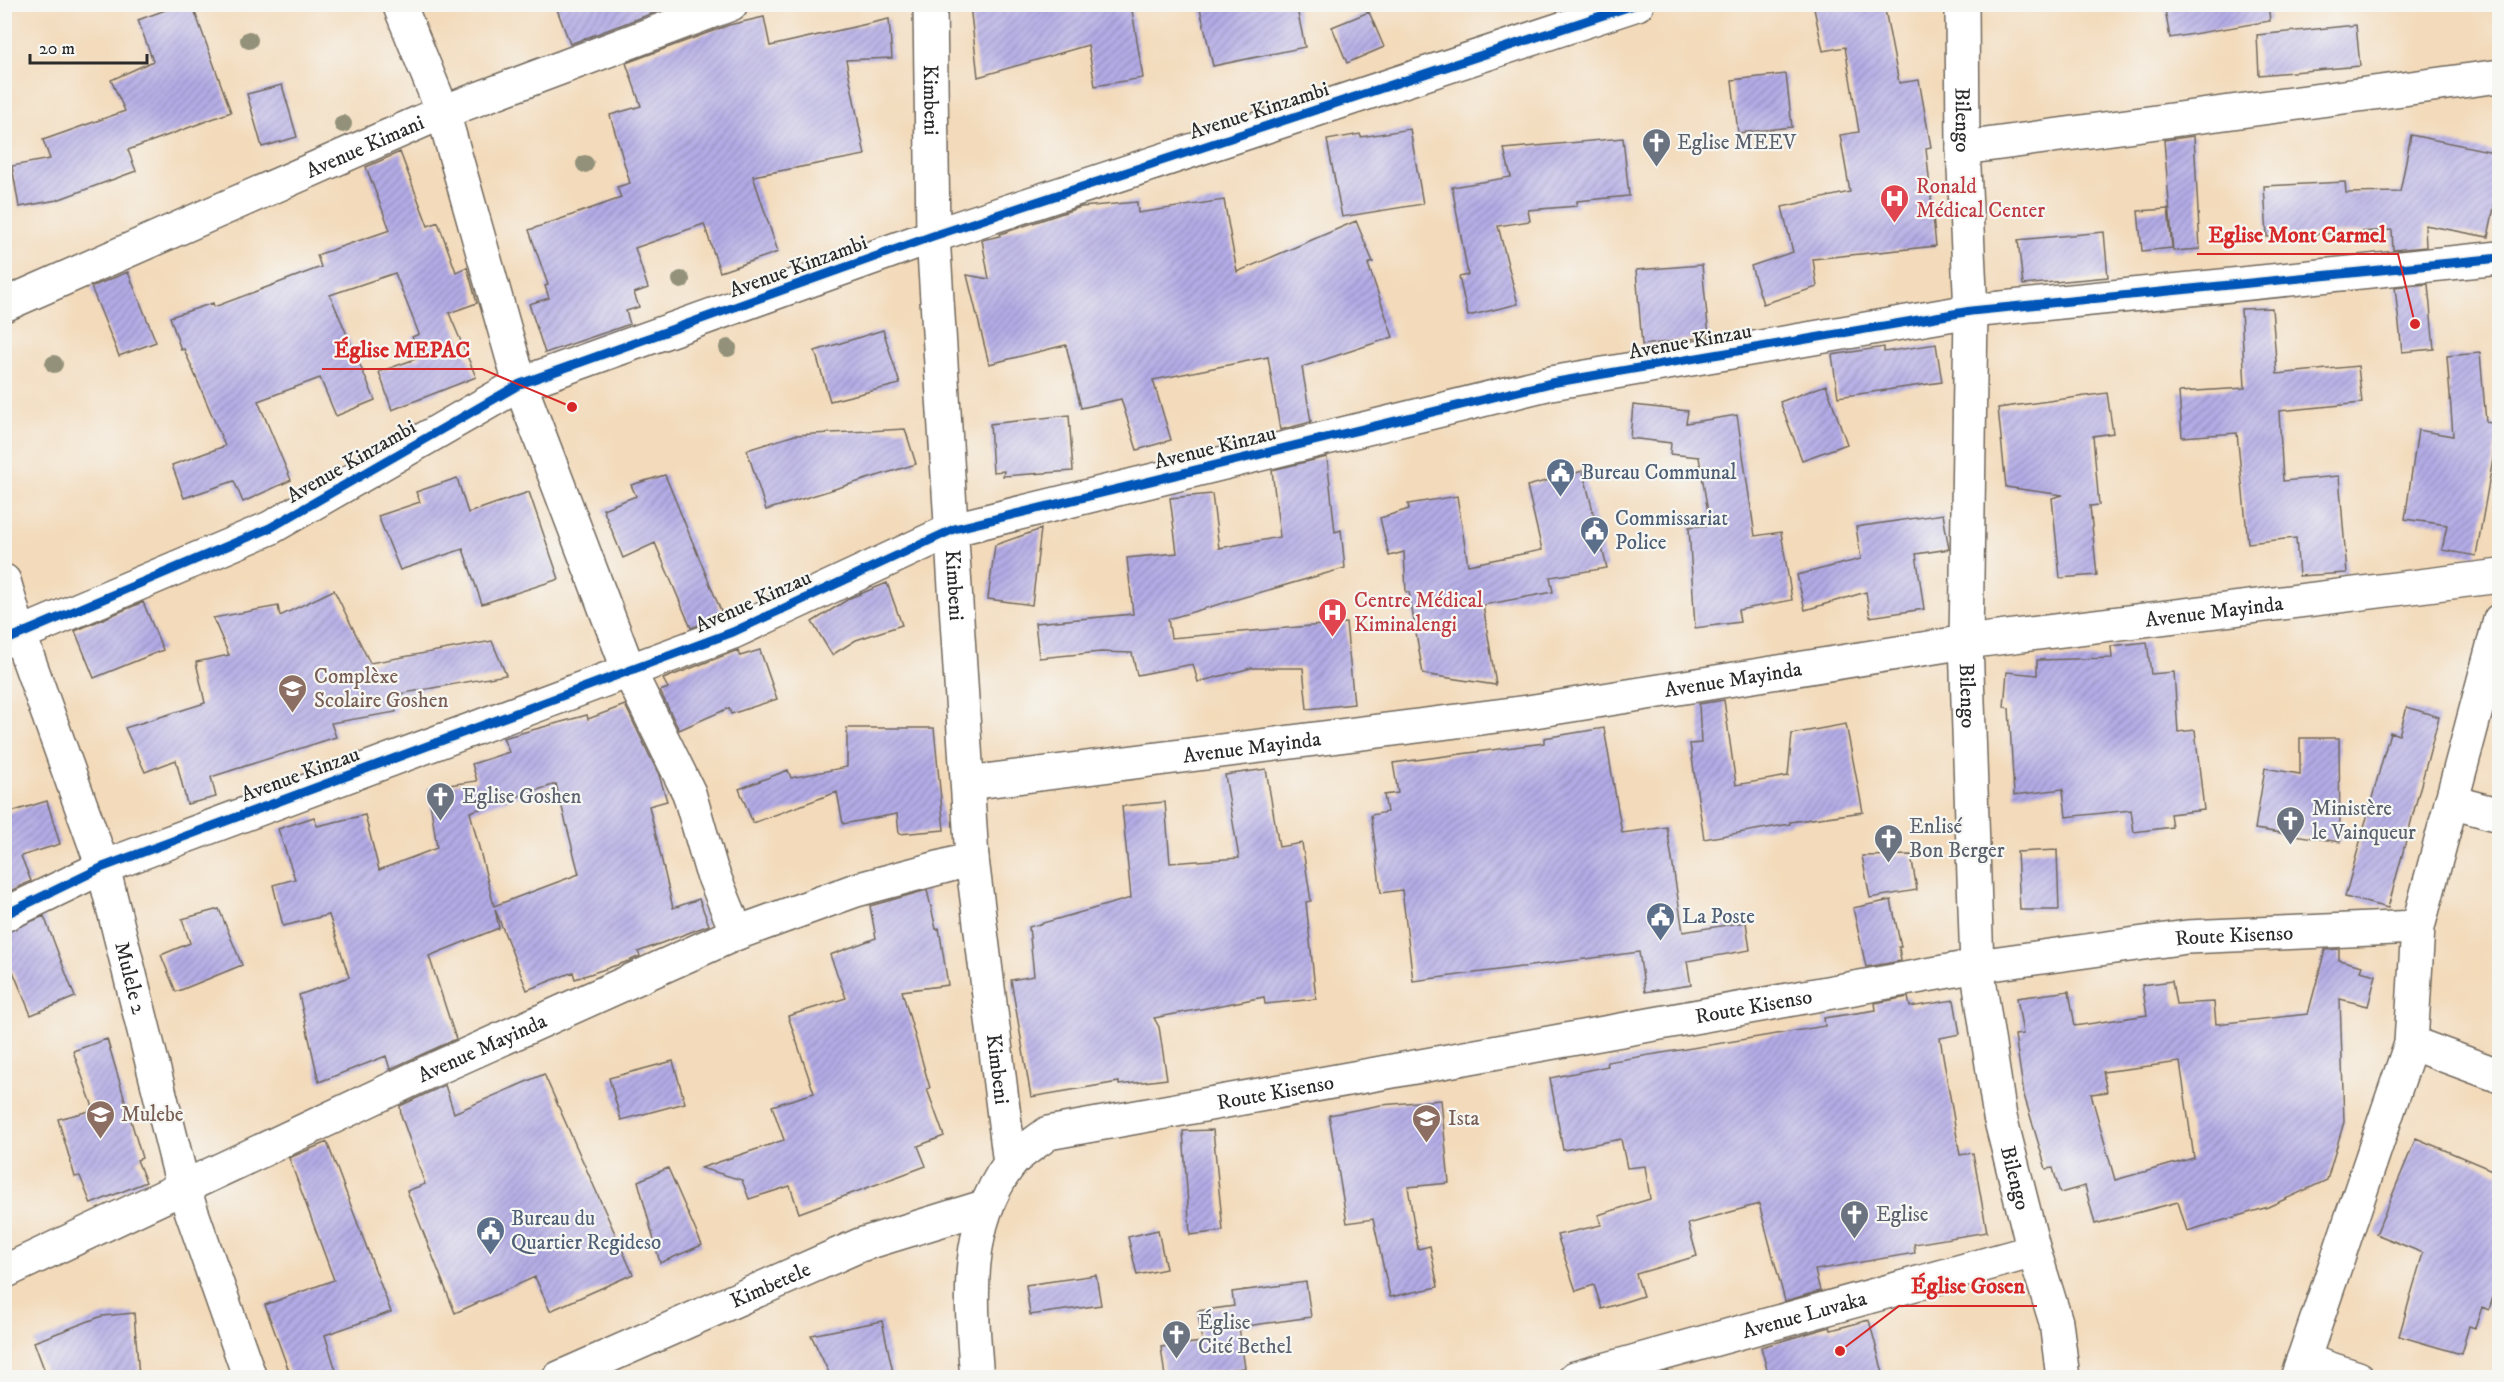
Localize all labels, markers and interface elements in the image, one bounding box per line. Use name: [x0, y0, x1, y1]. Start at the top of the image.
scale bar: [30, 27, 147, 65]
text: 20 m: [39, 38, 75, 60]
street label: Kimbeni: [917, 64, 944, 136]
street label: Avenue Kinzambi: [1186, 76, 1332, 146]
street label: Bilengo: [1949, 87, 1975, 153]
street label: Avenue Kimani: [302, 110, 428, 185]
church icon: Eglise MEEV: [1640, 126, 1672, 168]
place label: Eglise MEEV: [1677, 130, 1797, 156]
place label: Ronald Médical Center: [1916, 174, 2045, 224]
hospital icon: Ronald Médical Center: [1879, 182, 1911, 224]
callout: Eglise Mont Carmel: [2197, 214, 2398, 254]
text: Eglise Mont Carmel: [2208, 222, 2386, 249]
street label: Avenue Kinzambi: [726, 230, 871, 304]
street label: Avenue Kinzau: [1627, 318, 1754, 366]
callout: Église MEPAC: [322, 329, 482, 369]
text: Église MEPAC: [334, 336, 470, 364]
street label: Avenue Kinzambi: [282, 414, 421, 509]
street label: Avenue Kinzau: [1152, 420, 1279, 476]
public building icon: Bureau Communal: [1544, 456, 1576, 498]
place label: Bureau Communal: [1581, 460, 1737, 486]
place label: Commissariat Police: [1615, 506, 1728, 556]
public building icon: Commissariat Police: [1578, 514, 1610, 556]
street label: Kimbeni: [939, 549, 969, 622]
street label: Avenue Kinzau: [691, 565, 815, 639]
place label: Centre Médical Kiminalengi: [1354, 588, 1484, 638]
street label: Avenue Mayinda: [2144, 591, 2285, 634]
hospital icon: Centre Médical Kiminalengi: [1317, 596, 1349, 638]
street label: Avenue Mayinda: [1662, 656, 1804, 704]
street label: Bilengo: [1953, 663, 1981, 729]
place label: Complèxe Scolaire Goshen: [314, 664, 448, 714]
school or university icon: Complèxe Scolaire Goshen: [277, 672, 309, 714]
street label: Avenue Mayinda: [1181, 726, 1322, 770]
street label: Avenue Kinzau: [237, 741, 363, 808]
church icon: Eglise Goshen: [425, 780, 457, 822]
place label: Eglise Goshen: [462, 784, 582, 810]
place label: Ministère le Vainqueur: [2312, 796, 2416, 846]
church icon: Ministère le Vainqueur: [2275, 804, 2307, 846]
place label: Enlisé Bon Berger: [1909, 814, 2005, 864]
church icon: Enlisé Bon Berger: [1872, 822, 1904, 864]
public building icon: La Poste: [1645, 900, 1677, 942]
place label: La Poste: [1682, 904, 1755, 930]
street label: Route Kisenso: [2173, 920, 2294, 953]
street label: Mulele 2: [108, 939, 152, 1018]
street label: Route Kisenso: [1693, 984, 1814, 1030]
street label: Avenue Mayinda: [414, 1008, 551, 1089]
street label: Kimbeni: [980, 1032, 1014, 1106]
street label: Route Kisenso: [1215, 1070, 1336, 1116]
school or university icon: Mulebe: [84, 1098, 116, 1140]
place label: Mulebe: [121, 1102, 184, 1128]
school or university icon: Ista: [1411, 1102, 1443, 1144]
place label: Ista: [1448, 1106, 1479, 1132]
street label: Bilengo: [1994, 1143, 2035, 1213]
church icon: Eglise: [1839, 1198, 1871, 1240]
place label: Eglise: [1876, 1202, 1929, 1228]
place label: Bureau du Quartier Regideso: [511, 1206, 661, 1256]
public building icon: Bureau du Quartier Regideso: [474, 1214, 506, 1256]
street label: Kimbetele: [727, 1256, 815, 1315]
callout: Église Gosen: [1899, 1266, 2037, 1306]
text: Église Gosen: [1911, 1272, 2025, 1300]
street label: Avenue Luvaka: [1740, 1286, 1870, 1345]
place label: Église Cité Bethel: [1198, 1309, 1292, 1360]
church icon: Église Cité Bethel: [1161, 1318, 1193, 1360]

